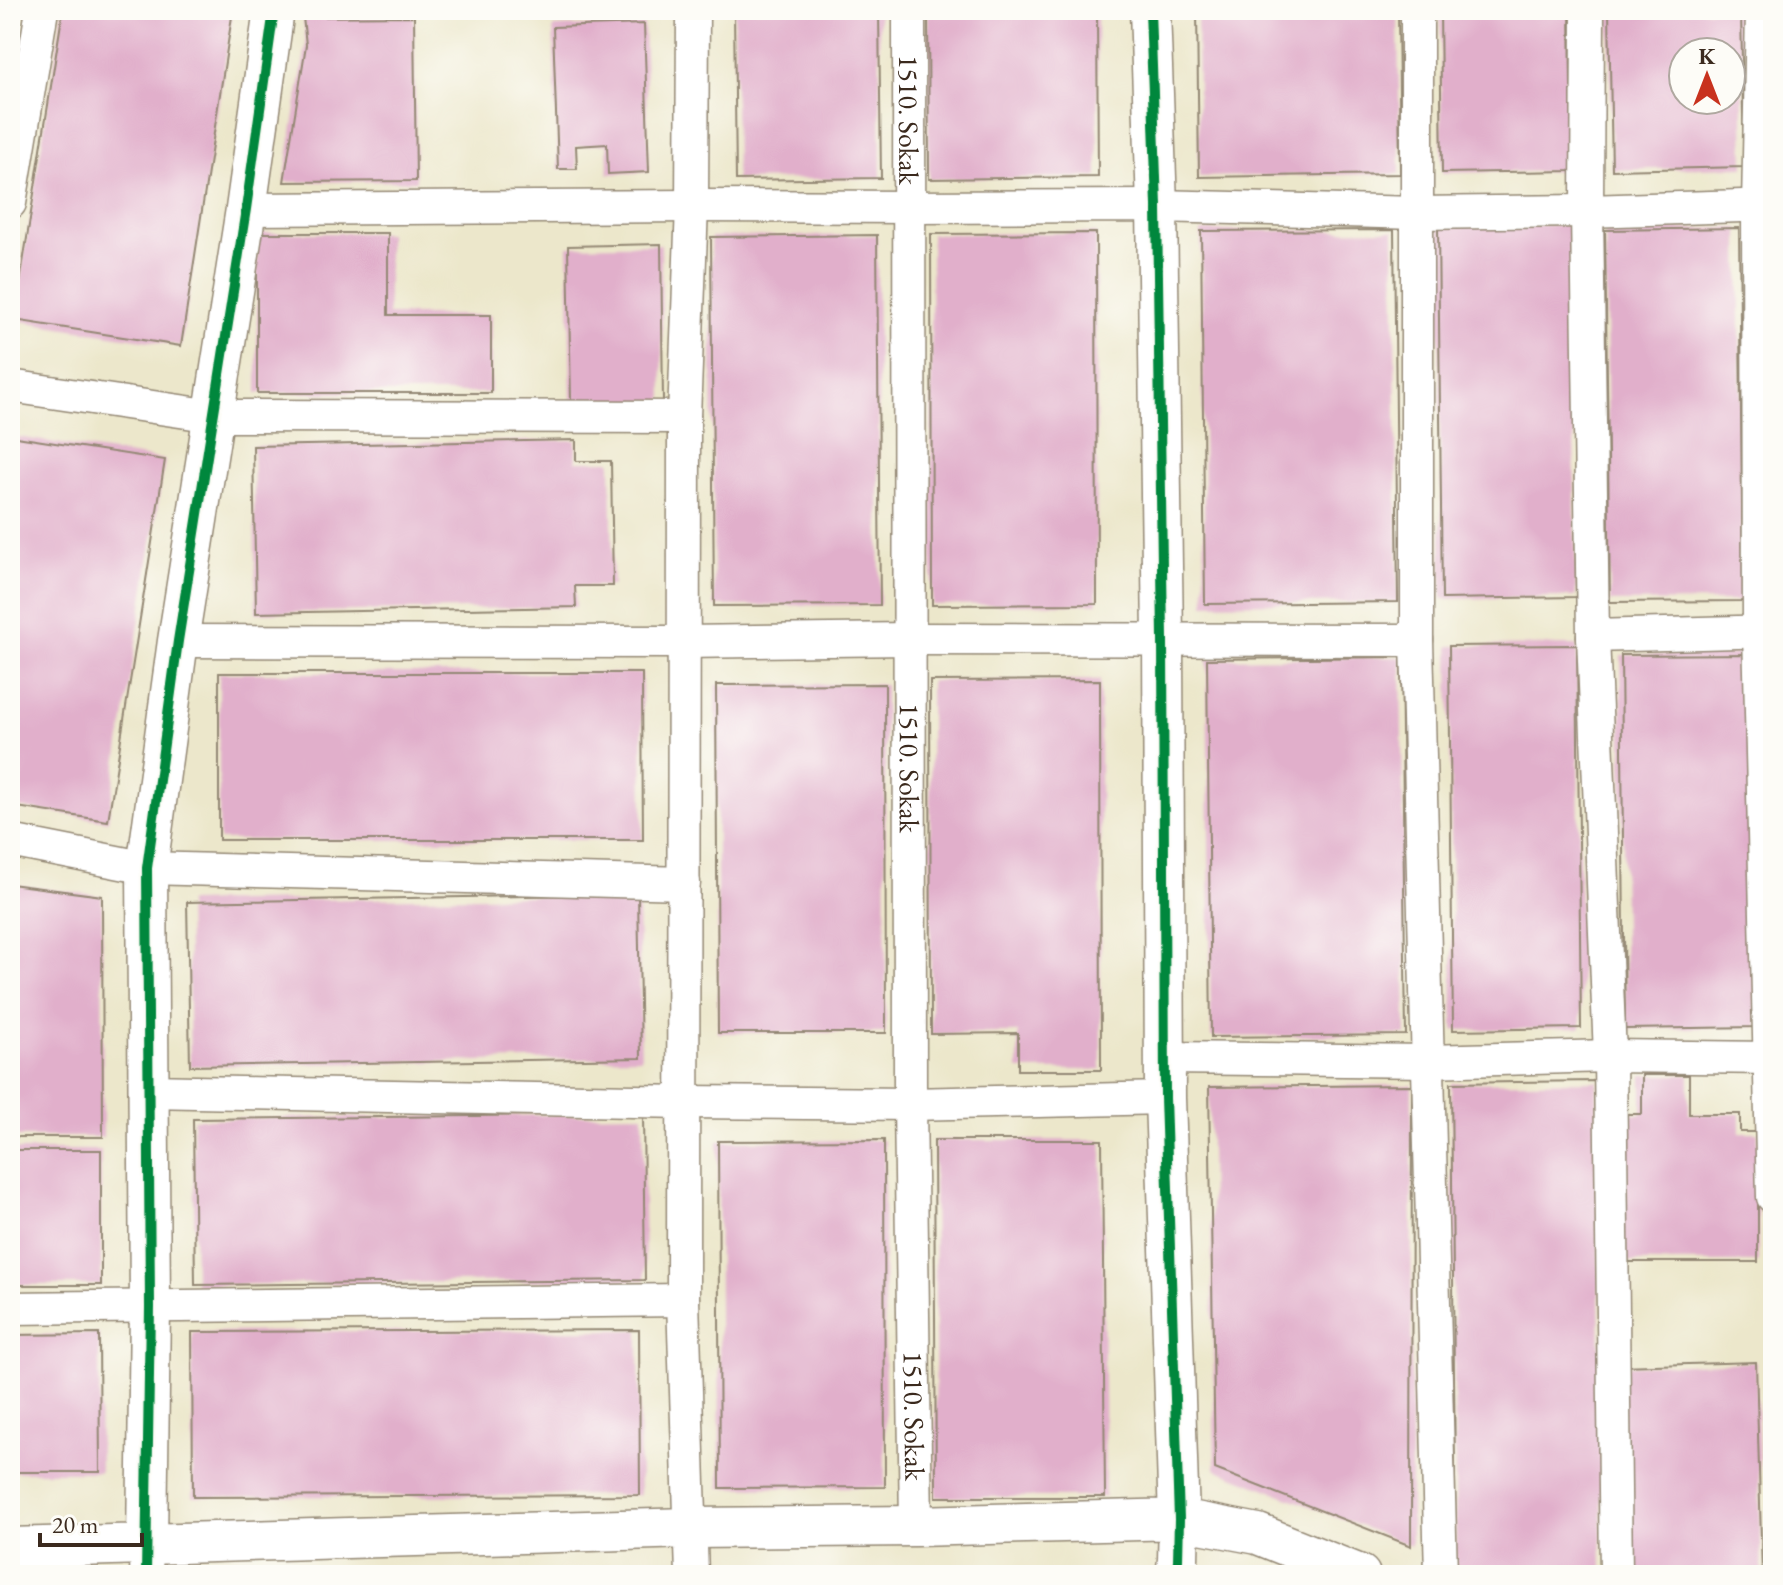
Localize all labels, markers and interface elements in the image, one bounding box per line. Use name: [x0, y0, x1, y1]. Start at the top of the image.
north arrow: [1667, 36, 1747, 116]
text: K: [1699, 42, 1716, 71]
street label: 1510. Sokak: [891, 55, 927, 186]
street label: 1510. Sokak: [892, 703, 928, 834]
street label: 1510. Sokak: [896, 1351, 933, 1482]
scale bar: [40, 1497, 142, 1547]
text: 20 m: [52, 1509, 99, 1540]

